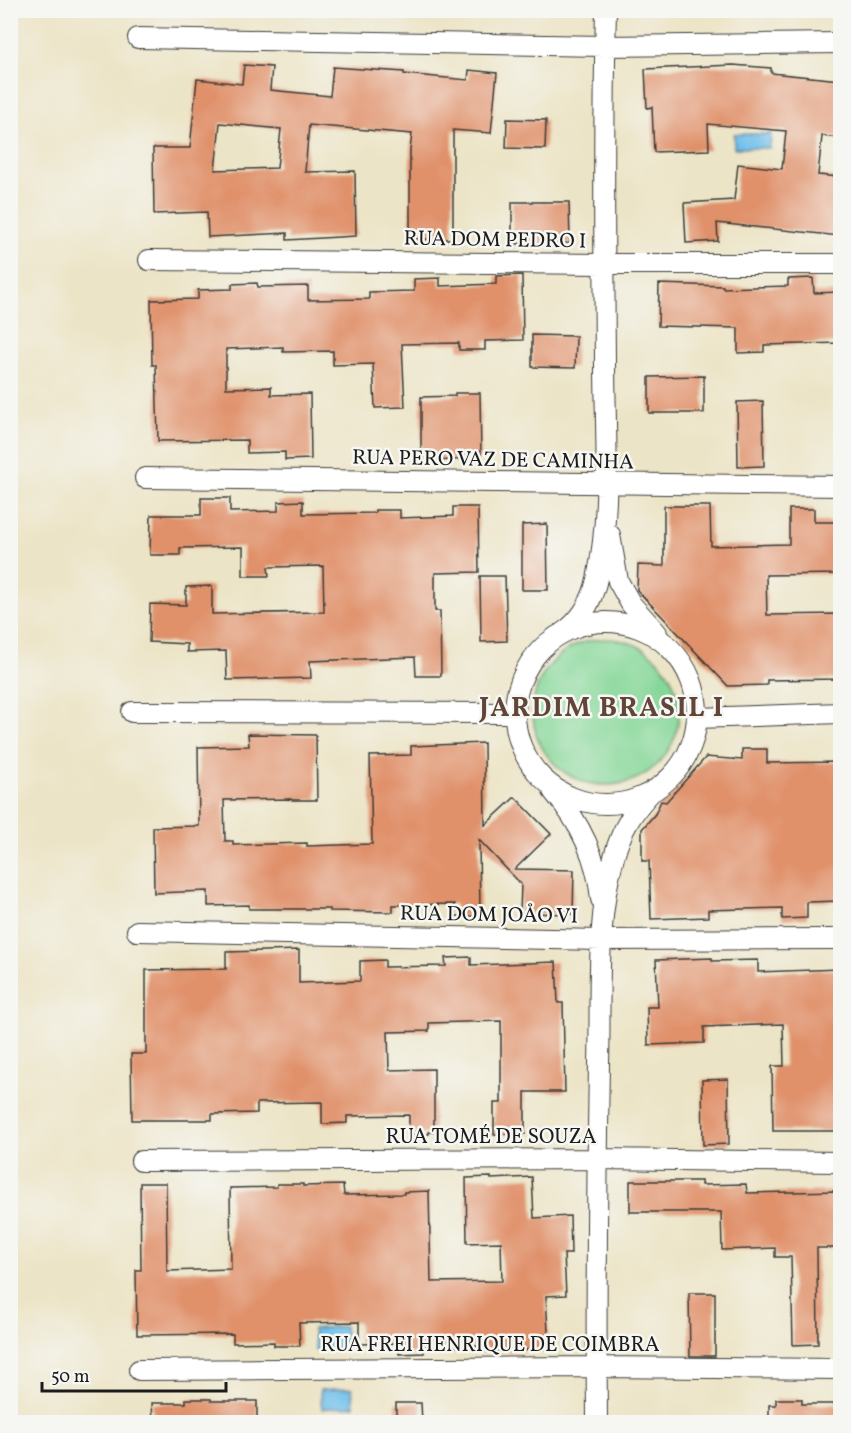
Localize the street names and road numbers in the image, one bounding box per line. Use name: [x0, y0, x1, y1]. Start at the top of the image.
street label: RUA DOM PEDRO I: [403, 224, 587, 257]
street label: RUA PERO VAZ DE CAMINHA: [352, 444, 634, 477]
street label: RUA DOM JOÅO VI: [400, 899, 578, 932]
street label: RUA TOMÉ DE SOUZA: [385, 1123, 597, 1152]
street label: RUA FREI HENRIQUE DE COIMBRA: [320, 1331, 660, 1360]

